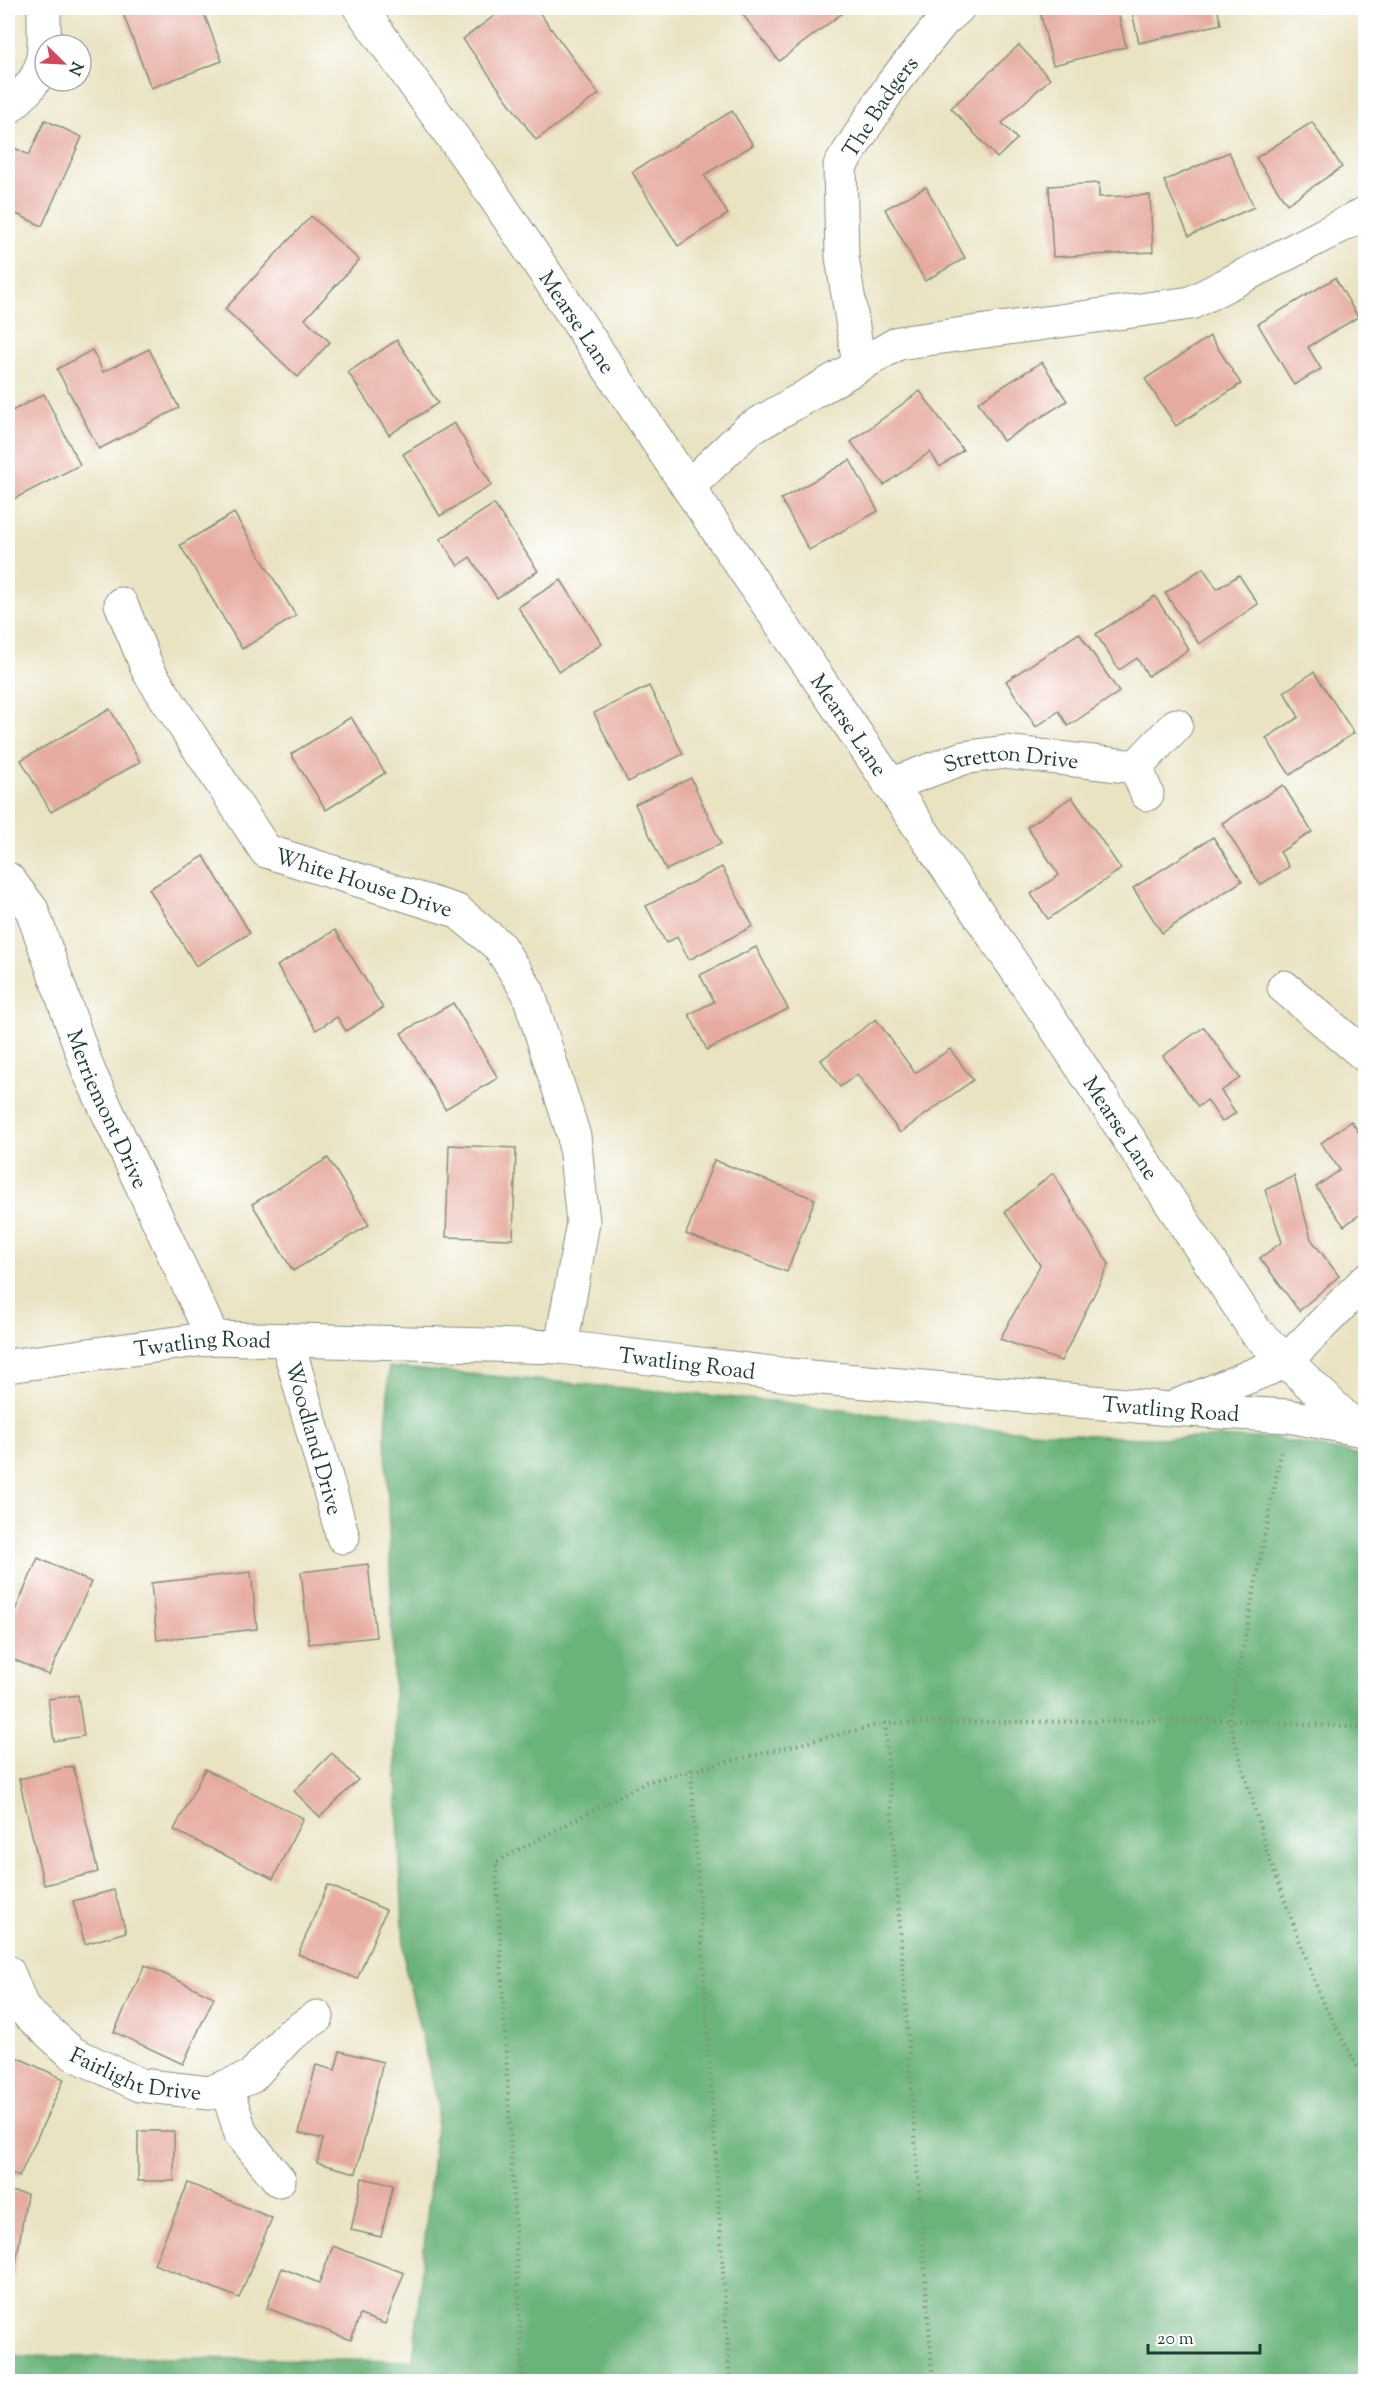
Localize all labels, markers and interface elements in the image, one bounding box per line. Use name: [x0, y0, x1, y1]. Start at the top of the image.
north arrow: [33, 33, 93, 93]
street label: The Badgers: [836, 50, 928, 165]
text: N: [61, 58, 88, 79]
street label: Mearse Lane: [529, 265, 621, 382]
street label: Mearse Lane: [801, 668, 894, 784]
street label: Stretton Drive: [939, 739, 1080, 783]
street label: White House Drive: [270, 842, 456, 928]
street label: Merriemont Drive: [56, 1026, 154, 1195]
street label: Mearse Lane: [1073, 1071, 1165, 1187]
street label: Twatling Road: [132, 1325, 271, 1368]
street label: Twatling Road: [616, 1341, 757, 1390]
street label: Woodland Drive: [275, 1359, 349, 1519]
street label: Twatling Road: [1101, 1390, 1240, 1432]
street label: Fairlight Drive: [64, 2041, 203, 2111]
scale bar: [1148, 2317, 1260, 2355]
text: 20 m: [1157, 2327, 1194, 2353]

